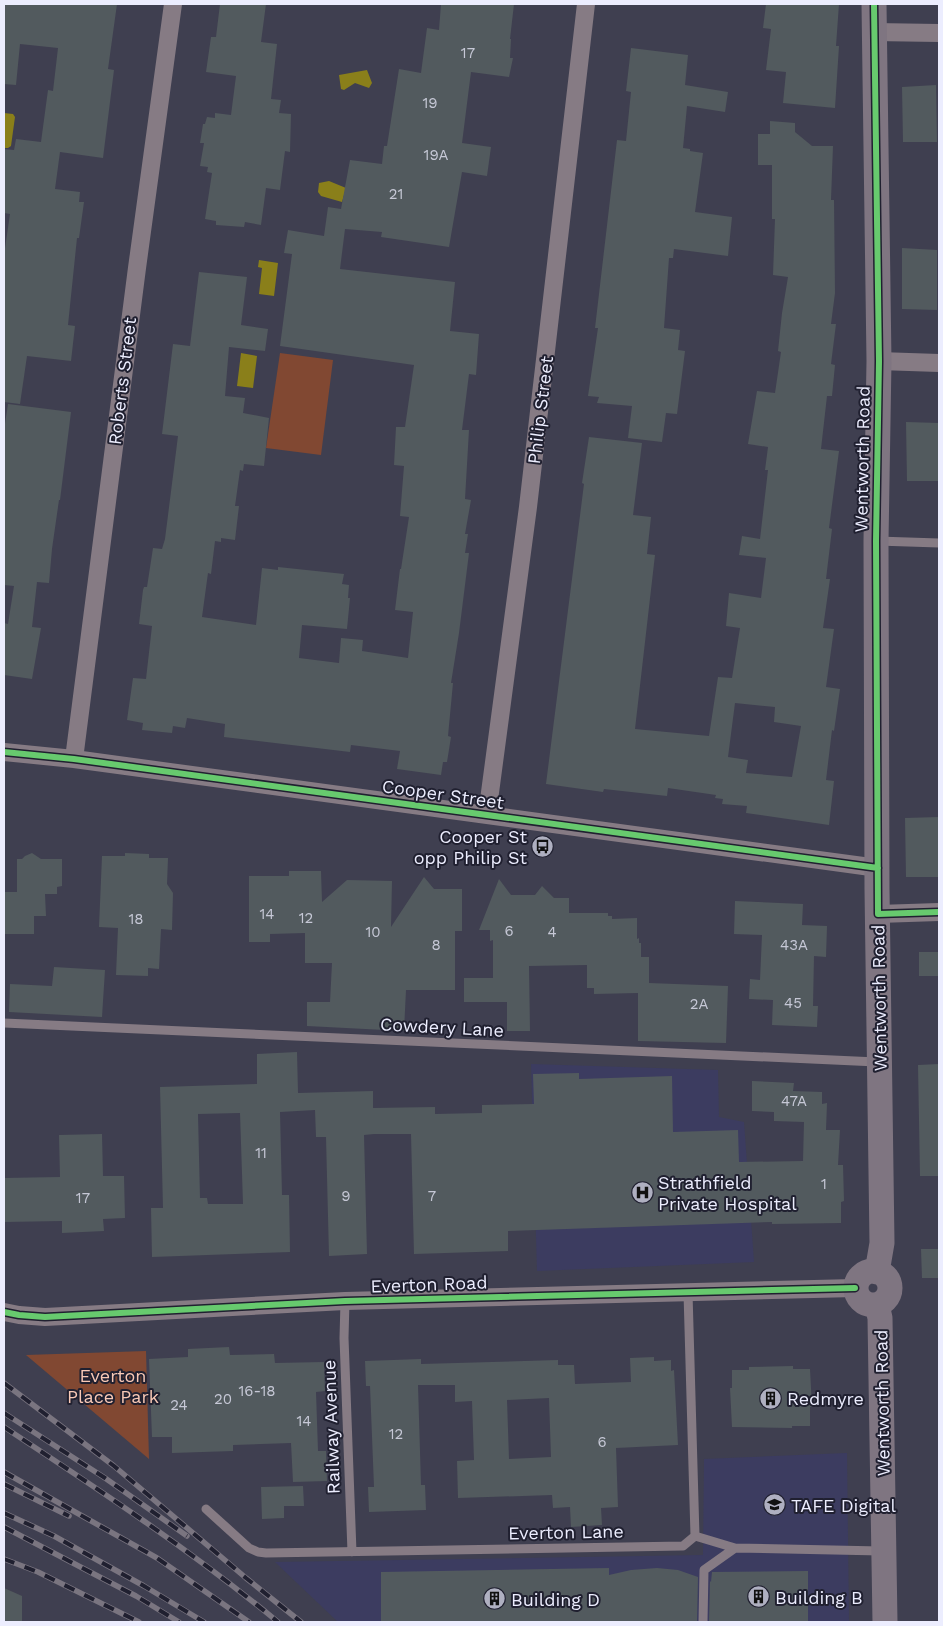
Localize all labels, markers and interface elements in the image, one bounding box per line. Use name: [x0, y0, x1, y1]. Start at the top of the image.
house number: 17: [461, 44, 475, 62]
house number: 19: [422, 94, 438, 112]
house number: 19A: [424, 146, 449, 164]
house number: 21: [389, 185, 403, 203]
street label: Roberts Street: [104, 316, 140, 446]
street label: Philip Street: [523, 354, 557, 465]
street label: Wentworth Road: [850, 385, 874, 533]
street label: Cooper Street: [381, 775, 506, 813]
place label: Cooper St opp Philip St: [414, 826, 527, 868]
bus stop icon: Cooper St opp Philip St: [531, 834, 555, 858]
house number: 14: [259, 905, 275, 923]
house number: 12: [299, 909, 313, 927]
house number: 18: [128, 910, 144, 928]
house number: 6: [504, 922, 514, 940]
house number: 10: [365, 923, 381, 941]
house number: 4: [547, 923, 557, 941]
street label: Wentworth Road: [867, 924, 891, 1072]
house number: 8: [431, 936, 441, 954]
house number: 43A: [780, 936, 808, 954]
house number: 45: [784, 994, 802, 1012]
house number: 2A: [690, 995, 708, 1013]
street label: Cowdery Lane: [379, 1013, 505, 1041]
house number: 47A: [781, 1092, 807, 1110]
house number: 11: [255, 1144, 267, 1162]
place label: Strathfield Private Hospital: [658, 1172, 797, 1214]
house number: 1: [821, 1175, 827, 1193]
hospital icon: Strathfield Private Hospital: [630, 1180, 654, 1204]
house number: 9: [341, 1187, 351, 1205]
house number: 7: [428, 1187, 436, 1205]
house number: 17: [76, 1189, 90, 1207]
street label: Everton Road: [370, 1271, 488, 1297]
street label: Wentworth Road: [870, 1329, 894, 1477]
street label: Railway Avenue: [318, 1359, 344, 1495]
park label: Everton Place Park: [67, 1365, 159, 1407]
house number: 16-18: [238, 1382, 276, 1400]
building icon: Redmyre: [759, 1386, 783, 1410]
place label: Redmyre: [787, 1388, 864, 1409]
house number: 20: [214, 1390, 232, 1408]
house number: 24: [170, 1396, 188, 1414]
house number: 14: [296, 1412, 312, 1430]
house number: 12: [389, 1425, 403, 1443]
house number: 6: [597, 1433, 607, 1451]
school or university icon: TAFE Digital: [763, 1493, 787, 1517]
place label: TAFE Digital: [791, 1495, 897, 1516]
street label: Everton Lane: [508, 1520, 624, 1544]
building icon: Building B: [747, 1585, 771, 1609]
building icon: Building D: [483, 1587, 507, 1611]
place label: Building B: [775, 1587, 863, 1608]
place label: Building D: [511, 1589, 600, 1610]

